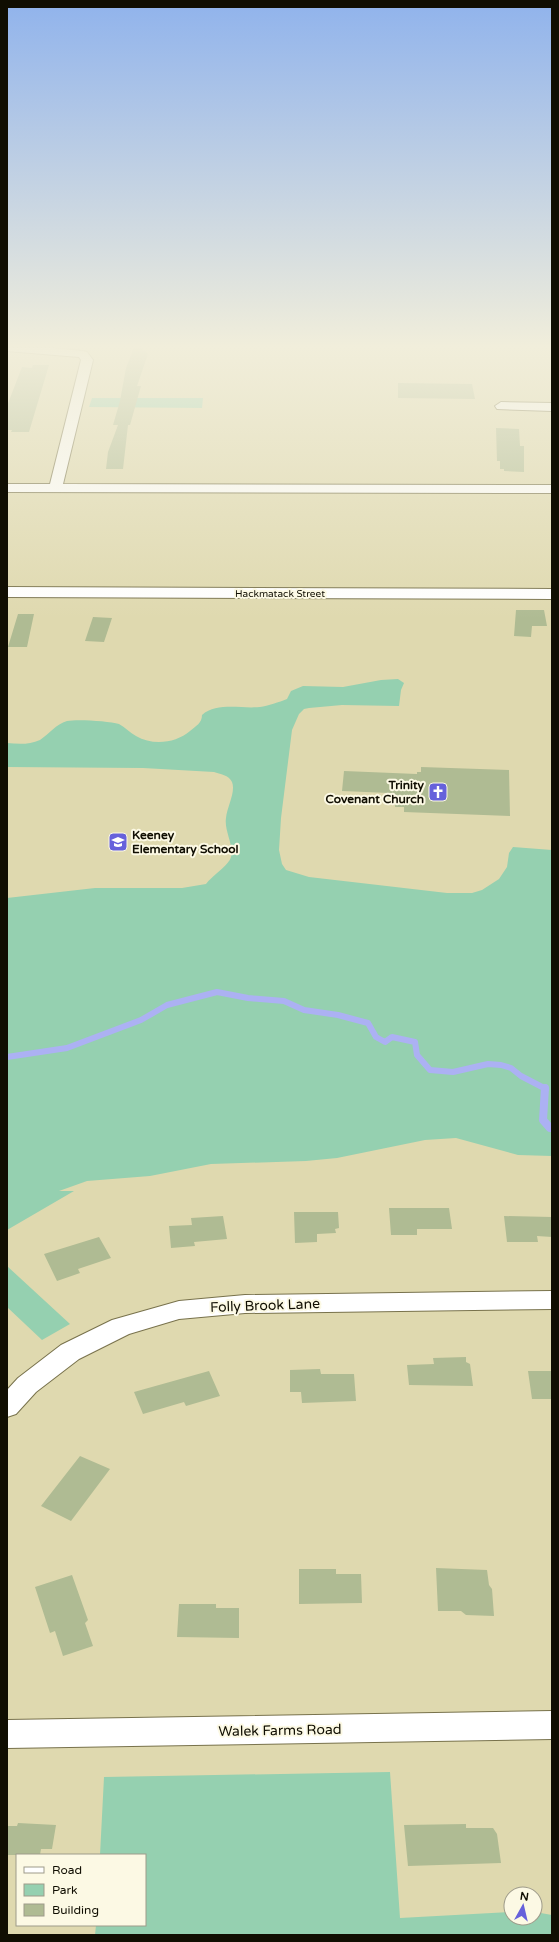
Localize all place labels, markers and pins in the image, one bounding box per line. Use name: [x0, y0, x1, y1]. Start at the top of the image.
place label: Trinity Covenant Church: [326, 778, 425, 806]
church icon: Trinity Covenant Church: [427, 781, 449, 803]
place label: Keeney Elementary School: [132, 828, 239, 857]
school or university icon: Keeney Elementary School: [107, 831, 129, 853]

